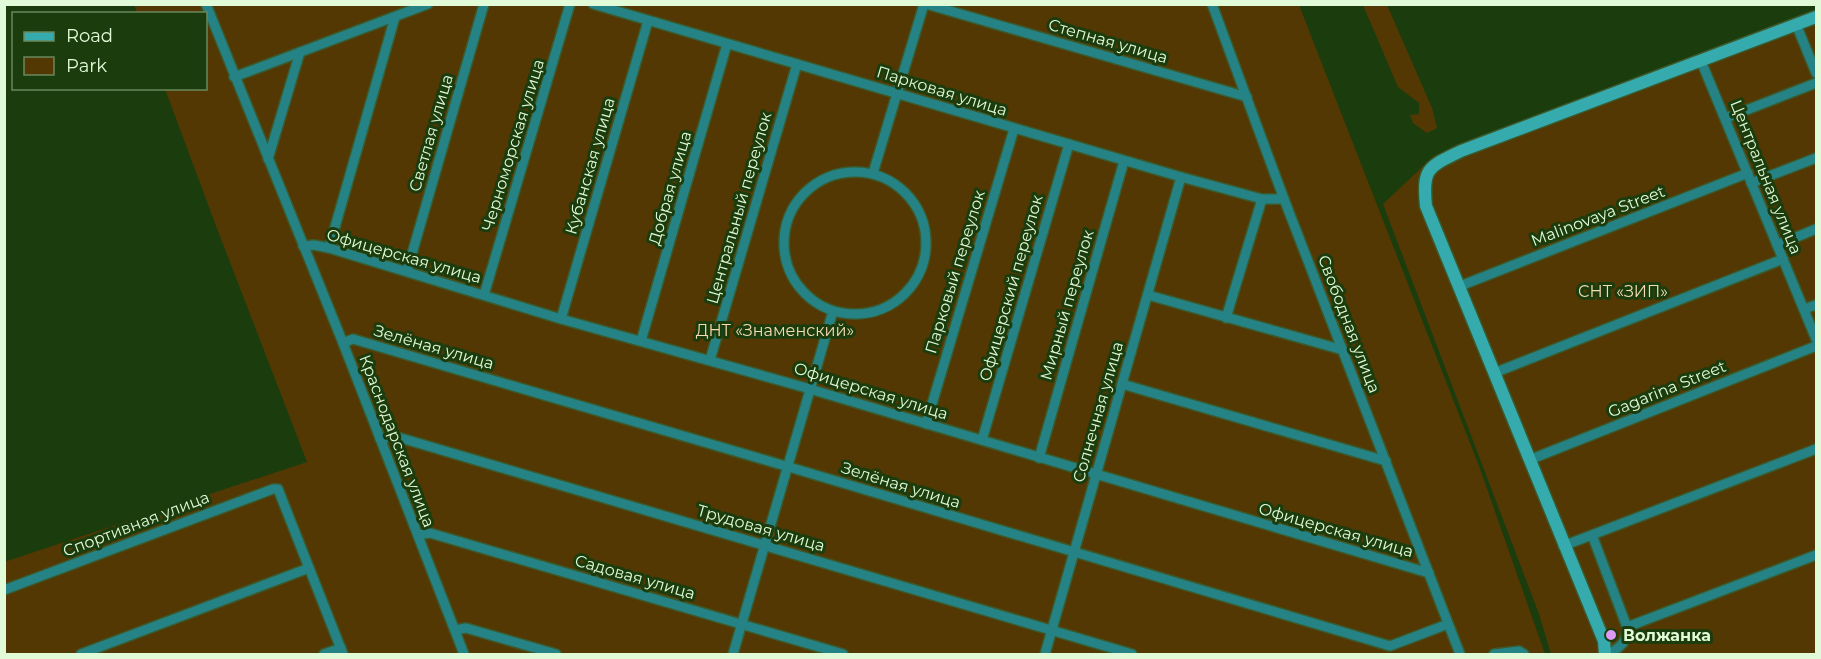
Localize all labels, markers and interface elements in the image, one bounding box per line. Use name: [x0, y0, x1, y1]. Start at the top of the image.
legend: [12, 12, 207, 90]
street label: Степная улица: [1046, 15, 1170, 67]
text: Road: [66, 25, 113, 47]
text: Park: [66, 55, 107, 77]
street label: Черноморская улица: [478, 57, 548, 233]
street label: Парковая улица: [874, 62, 1010, 120]
street label: Светлая улица: [405, 72, 457, 194]
street label: Кубанская улица: [561, 95, 619, 237]
street label: Центральная улица: [1726, 97, 1806, 257]
street label: Центральный переулок: [702, 109, 776, 306]
street label: Добрая улица: [645, 129, 695, 247]
street label: Malinovaya Street: [1528, 182, 1668, 250]
street label: Парковый переулок: [921, 187, 989, 356]
street label: Офицерский переулок: [975, 192, 1047, 383]
street label: Офицерская улица: [324, 225, 484, 287]
street label: Мирный переулок: [1036, 227, 1098, 382]
street label: Свободная улица: [1314, 252, 1384, 396]
park label: СНТ «ЗИП»: [1578, 282, 1668, 301]
street label: Зелёная улица: [372, 321, 496, 373]
park label: ДНТ «Знаменский»: [696, 321, 854, 340]
street label: Солнечная улица: [1069, 339, 1127, 485]
street label: Краснодарская улица: [355, 352, 439, 530]
street label: Gagarina Street: [1605, 356, 1729, 421]
street label: Офицерская улица: [792, 358, 950, 424]
street label: Зелёная улица: [839, 458, 963, 512]
street label: Спортивная улица: [60, 487, 212, 561]
street label: Офицерская улица: [1256, 499, 1416, 561]
street label: Трудовая улица: [695, 501, 827, 555]
street label: Садовая улица: [573, 551, 697, 603]
place label: Волжанка: [1623, 626, 1711, 645]
marker: Волжанка: [1604, 628, 1618, 642]

